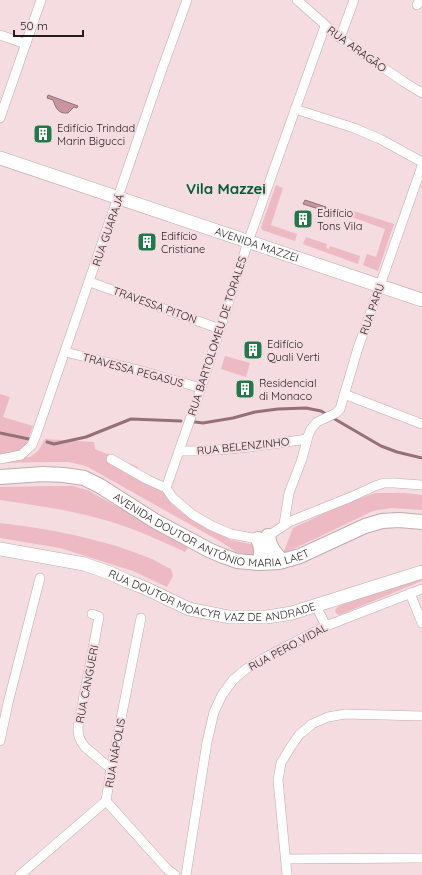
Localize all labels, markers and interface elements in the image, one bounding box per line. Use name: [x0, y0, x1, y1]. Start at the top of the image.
scale bar: [14, 12, 83, 38]
text: 50 m: [20, 18, 48, 33]
street label: RUA ARAGÃO: [325, 23, 389, 75]
place label: Edifício Trindad Marin Bigucci: [57, 121, 135, 148]
building icon: Edifício Trindad Marin Bigucci: [32, 123, 54, 145]
district label: Vila Mazzei: [186, 179, 266, 198]
street label: RUA GUARAJÁ: [89, 192, 127, 268]
place label: Edifício Tons Vila: [317, 206, 362, 233]
building icon: Edifício Tons Vila: [292, 208, 314, 230]
street label: AVENIDA MAZZEI: [213, 224, 301, 265]
place label: Edifício Cristiane: [161, 229, 205, 256]
building icon: Edifício Cristiane: [136, 231, 158, 253]
street label: RUA BARTOLOMEU DE TORALES: [185, 255, 249, 417]
street label: RUA PARU: [357, 281, 387, 337]
street label: TRAVESSA PITON: [111, 283, 199, 327]
place label: Edifício Quali Verti: [267, 337, 320, 364]
building icon: Edifício Quali Verti: [242, 339, 264, 361]
street label: TRAVESSA PEGASUS: [81, 350, 185, 390]
place label: Residencial di Monaco: [259, 376, 317, 403]
building icon: Residencial di Monaco: [234, 378, 256, 400]
street label: RUA BELENZINHO: [196, 434, 290, 458]
street label: AVENIDA DOUTOR ANTÔNIO MARIA LAET: [111, 489, 312, 570]
street label: RUA DOUTOR MOACYR VAZ DE ANDRADE: [106, 566, 317, 624]
street label: RUA PERO VIDAL: [246, 620, 330, 674]
street label: RUA CANGUERI: [73, 644, 101, 724]
street label: RUA NÁPOLIS: [102, 717, 128, 789]

